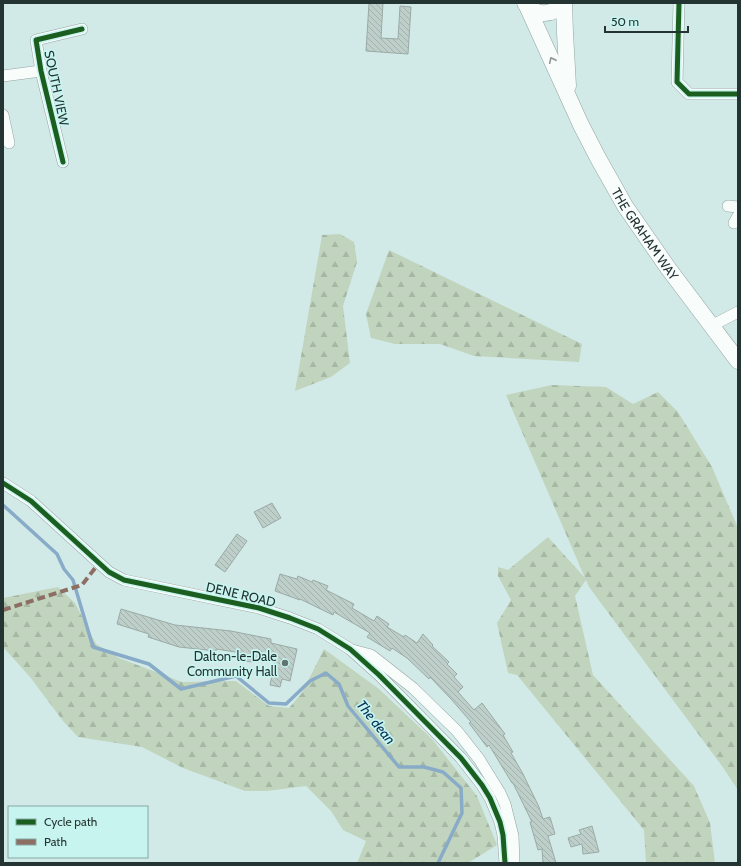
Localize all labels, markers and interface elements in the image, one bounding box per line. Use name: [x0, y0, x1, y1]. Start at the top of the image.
scale bar: [605, 8, 688, 34]
text: 50 m: [611, 14, 639, 29]
street label: SOUTH VIEW: [41, 49, 73, 128]
one-way arrow: [549, 57, 557, 65]
street label: THE GRAHAM WAY: [608, 185, 682, 283]
street label: DENE ROAD: [205, 578, 277, 610]
place label: Dalton-le-Dale Community Hall: [187, 648, 277, 679]
marker: Dalton-le-Dale Community Hall: [280, 658, 290, 668]
water label: The dean: [353, 696, 399, 748]
legend: [8, 806, 148, 858]
text: Cycle path: [44, 814, 97, 829]
text: Path: [44, 834, 67, 849]

